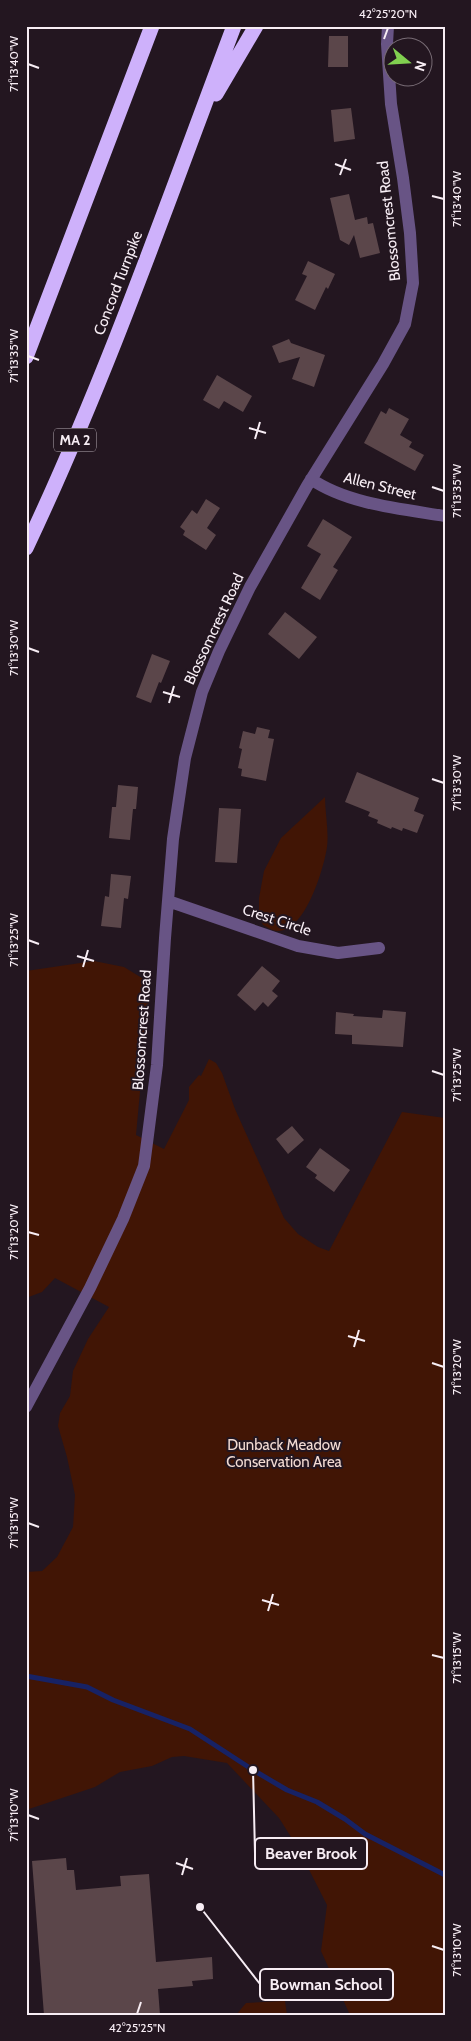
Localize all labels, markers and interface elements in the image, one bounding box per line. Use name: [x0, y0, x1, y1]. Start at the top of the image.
text: 42°25'20"N: [359, 6, 417, 21]
text: 71°13'40"W: [6, 35, 21, 92]
north arrow: [384, 38, 434, 88]
text: N: [410, 59, 430, 74]
street label: Blossomcrest Road: [374, 160, 404, 282]
text: 71°13'40"W: [449, 170, 464, 227]
street label: Concord Turnpike: [90, 228, 146, 338]
text: 71°13'35"W: [6, 328, 21, 383]
road number: MA 2: [54, 428, 96, 452]
text: 71°13'35"W: [449, 463, 464, 518]
street label: Allen Street: [342, 468, 418, 504]
street label: Blossomcrest Road: [180, 571, 248, 687]
text: 71°13'30"W: [6, 619, 21, 676]
text: 71°13'30"W: [449, 754, 464, 811]
street label: Crest Circle: [240, 900, 314, 940]
text: 71°13'25"W: [6, 912, 21, 967]
street label: Blossomcrest Road: [129, 969, 155, 1091]
text: 71°13'25"W: [449, 1047, 464, 1102]
text: 71°13'20"W: [6, 1203, 21, 1260]
text: 71°13'20"W: [449, 1338, 464, 1395]
park label: Dunback Meadow Conservation Area: [226, 1436, 343, 1471]
text: 71°13'15"W: [6, 1497, 21, 1549]
text: 71°13'15"W: [449, 1632, 464, 1684]
text: 71°13'10"W: [6, 1788, 21, 1842]
callout: Beaver Brook: [255, 1838, 367, 1869]
text: Beaver Brook: [265, 1844, 357, 1863]
text: 71°13'10"W: [449, 1923, 464, 1977]
callout: Bowman School: [260, 1969, 393, 2000]
text: Bowman School: [270, 1975, 382, 1994]
text: 42°25'25"N: [109, 2020, 165, 2035]

